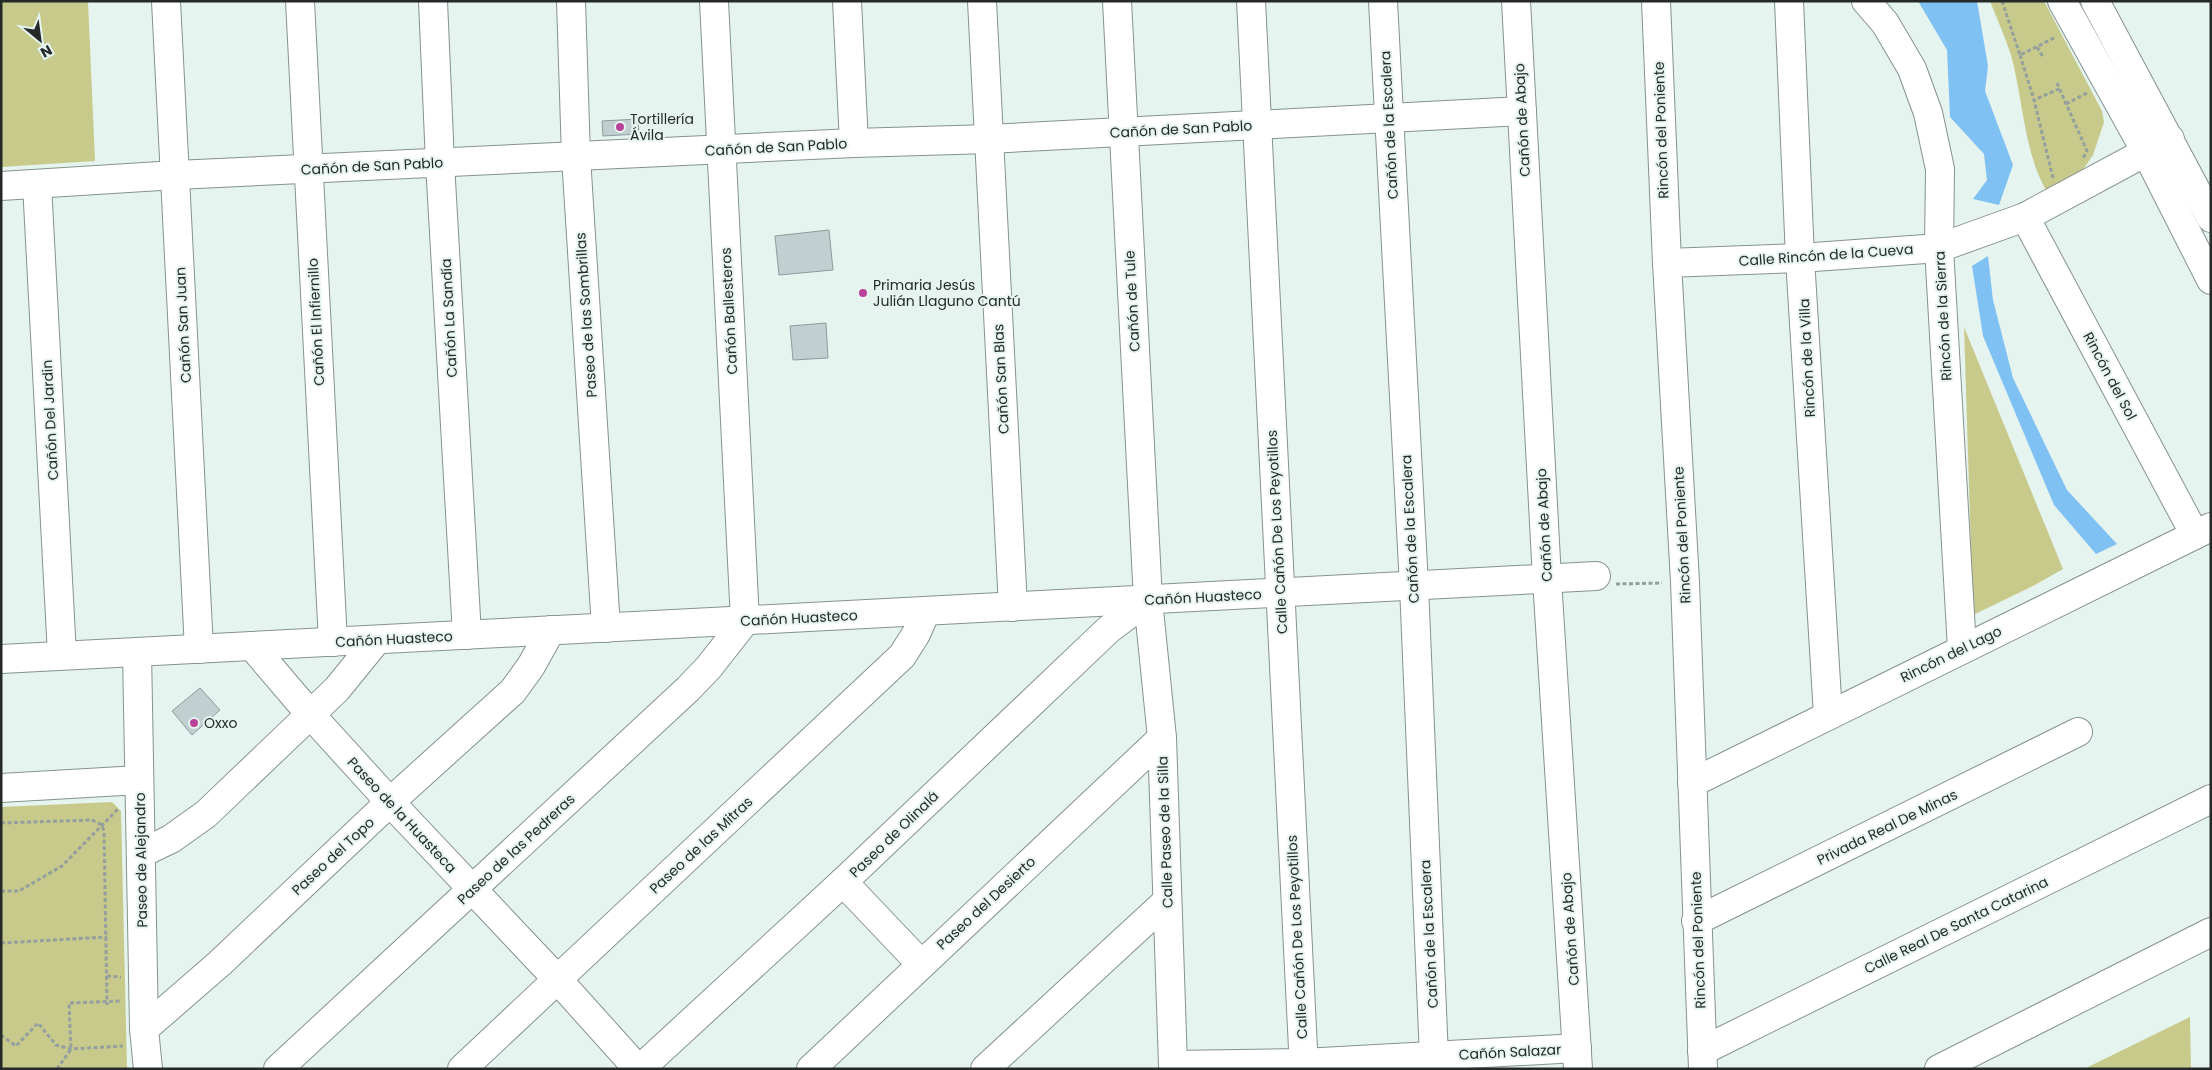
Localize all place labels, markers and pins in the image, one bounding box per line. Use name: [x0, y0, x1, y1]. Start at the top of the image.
place label: Tortillería Ávila: [630, 109, 694, 145]
marker: Tortillería Ávila: [614, 121, 626, 133]
place label: Primaria Jesús Julián Llaguno Cantú: [873, 275, 1021, 311]
marker: Primaria Jesús Julián Llaguno Cantú: [857, 287, 869, 299]
place label: Oxxo: [204, 713, 237, 733]
marker: Oxxo: [188, 717, 200, 729]

